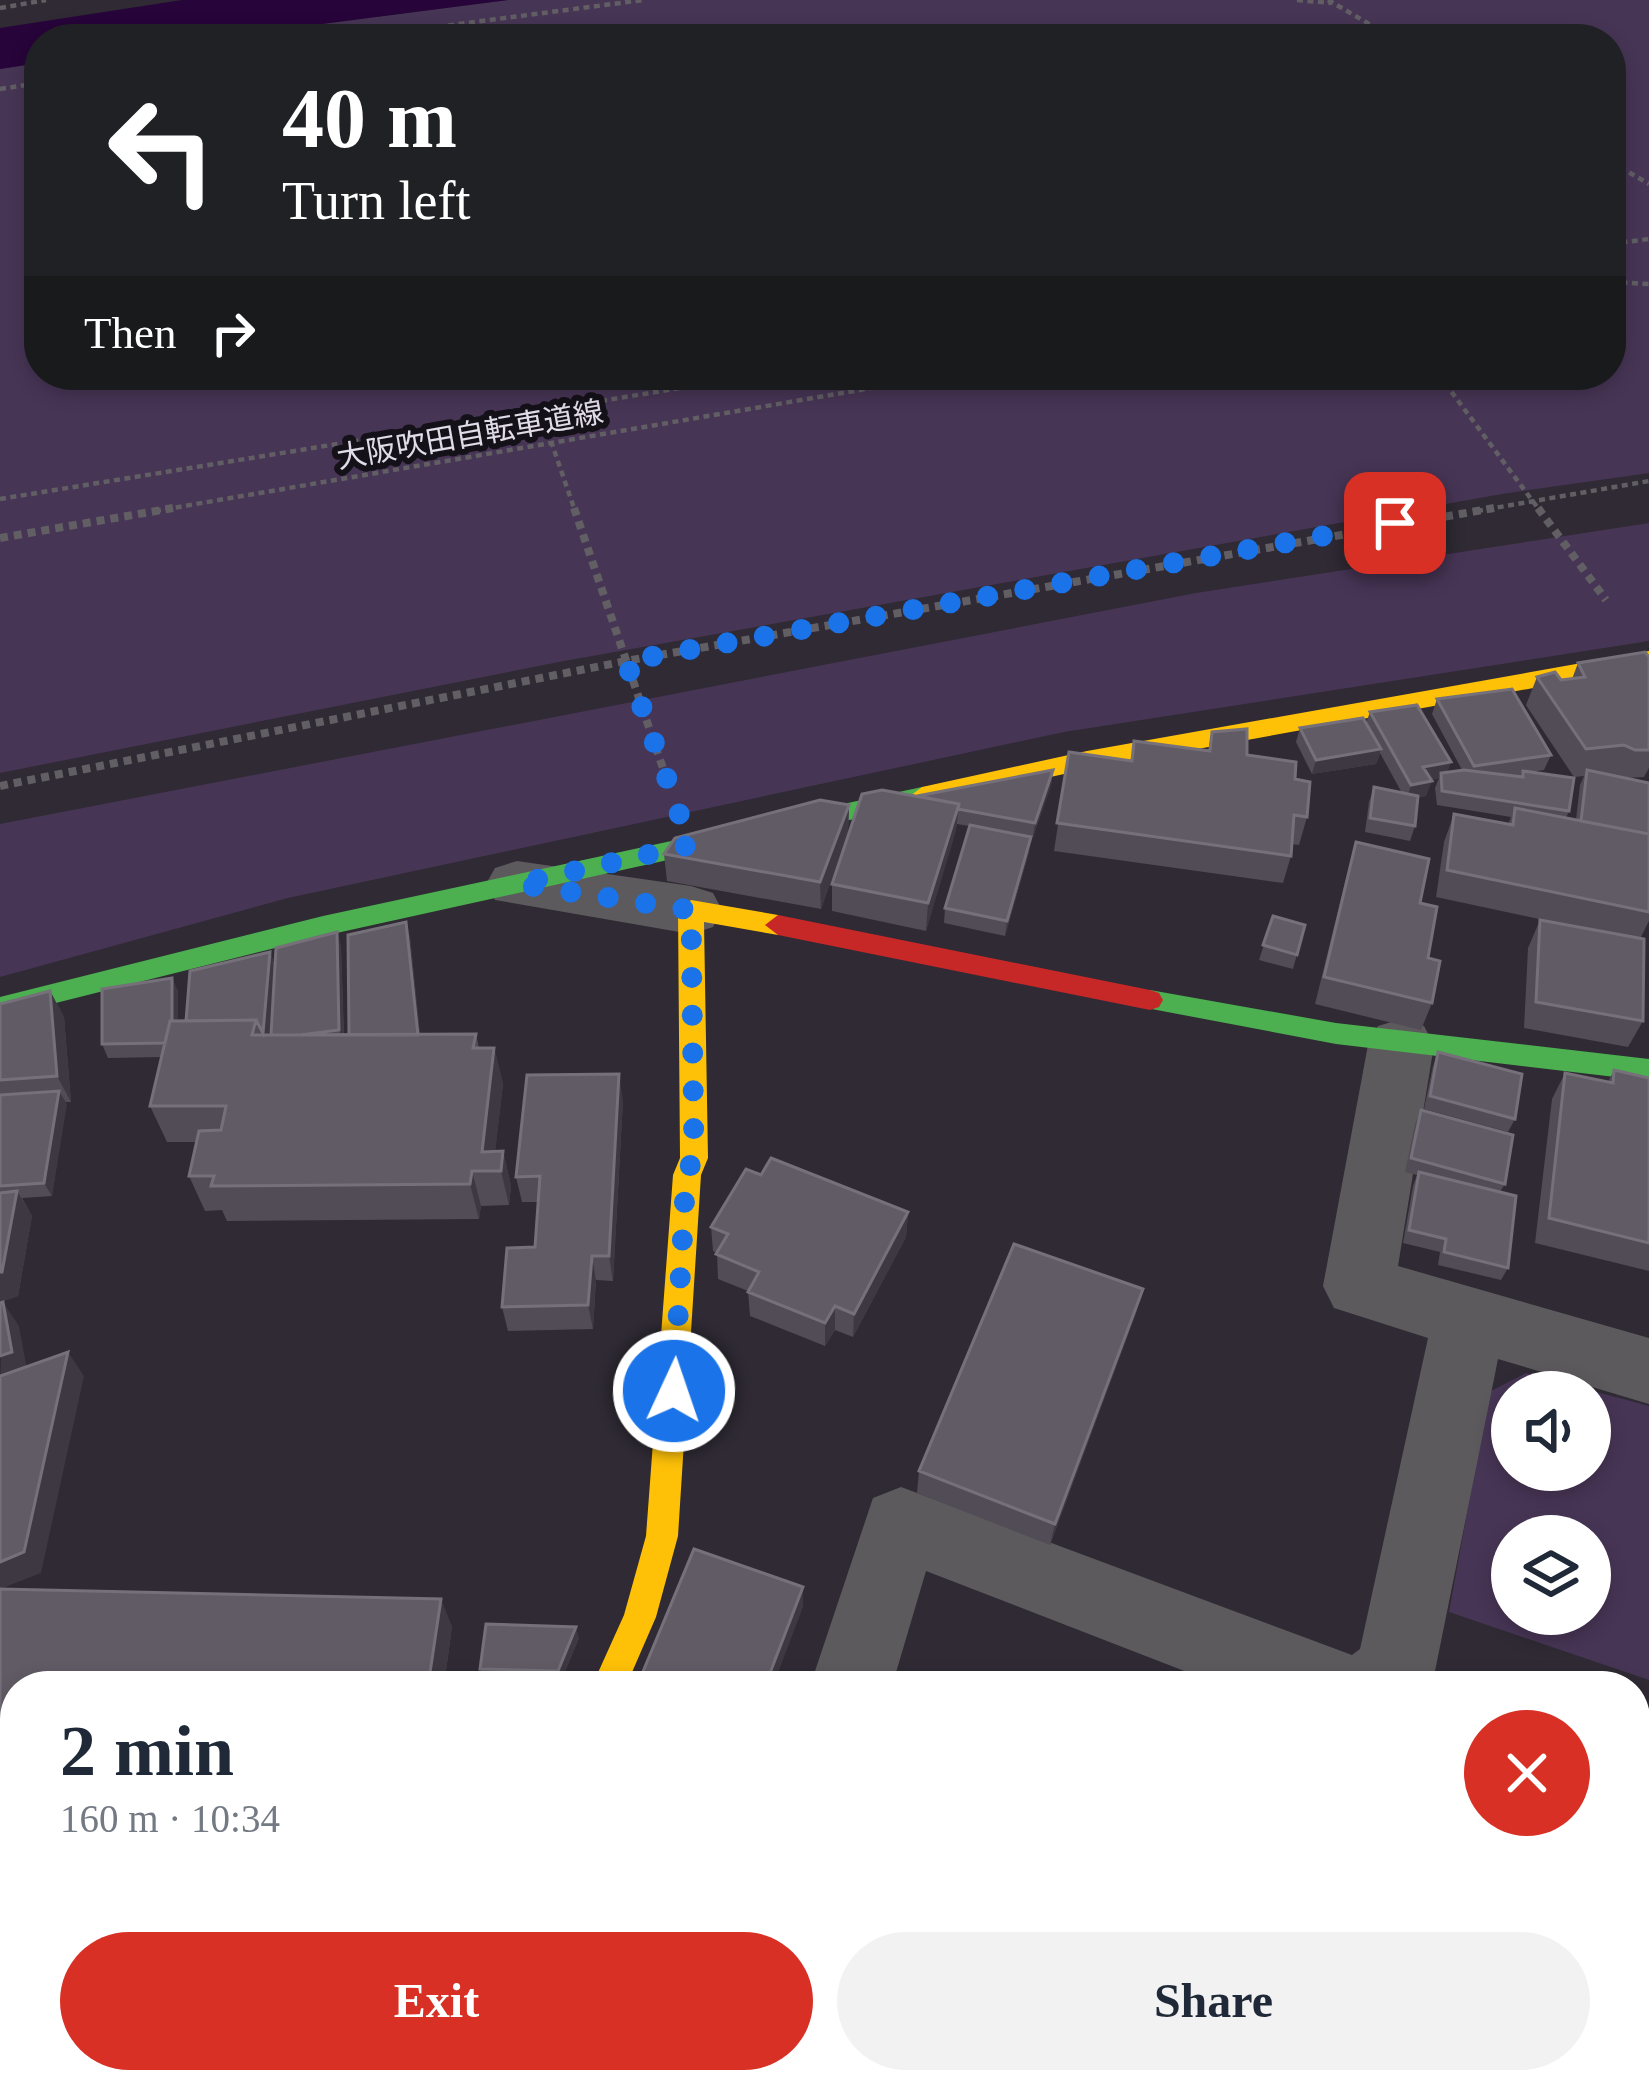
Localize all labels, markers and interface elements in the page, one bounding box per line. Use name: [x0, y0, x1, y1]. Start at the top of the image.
icon: left: [84, 72, 240, 228]
text: 40 m: [282, 72, 457, 165]
text: Turn left: [282, 171, 471, 231]
icon: right: [200, 300, 266, 366]
text: Then: [84, 308, 176, 358]
street label: 大阪吹田自転車道線: [334, 395, 606, 474]
pin: [1344, 472, 1446, 574]
icon: arrive: [1362, 490, 1428, 556]
position arrow: [611, 1328, 737, 1454]
map controls: [1491, 1371, 1611, 1635]
button: sound: [1491, 1371, 1611, 1491]
button: layers: [1491, 1515, 1611, 1635]
button: close: [1464, 1710, 1590, 1836]
text: 2 min: [60, 1711, 234, 1791]
text: 160 m · 10:34: [60, 1797, 280, 1840]
button: Exit: [60, 1932, 813, 2070]
button: Share: [837, 1932, 1590, 2070]

